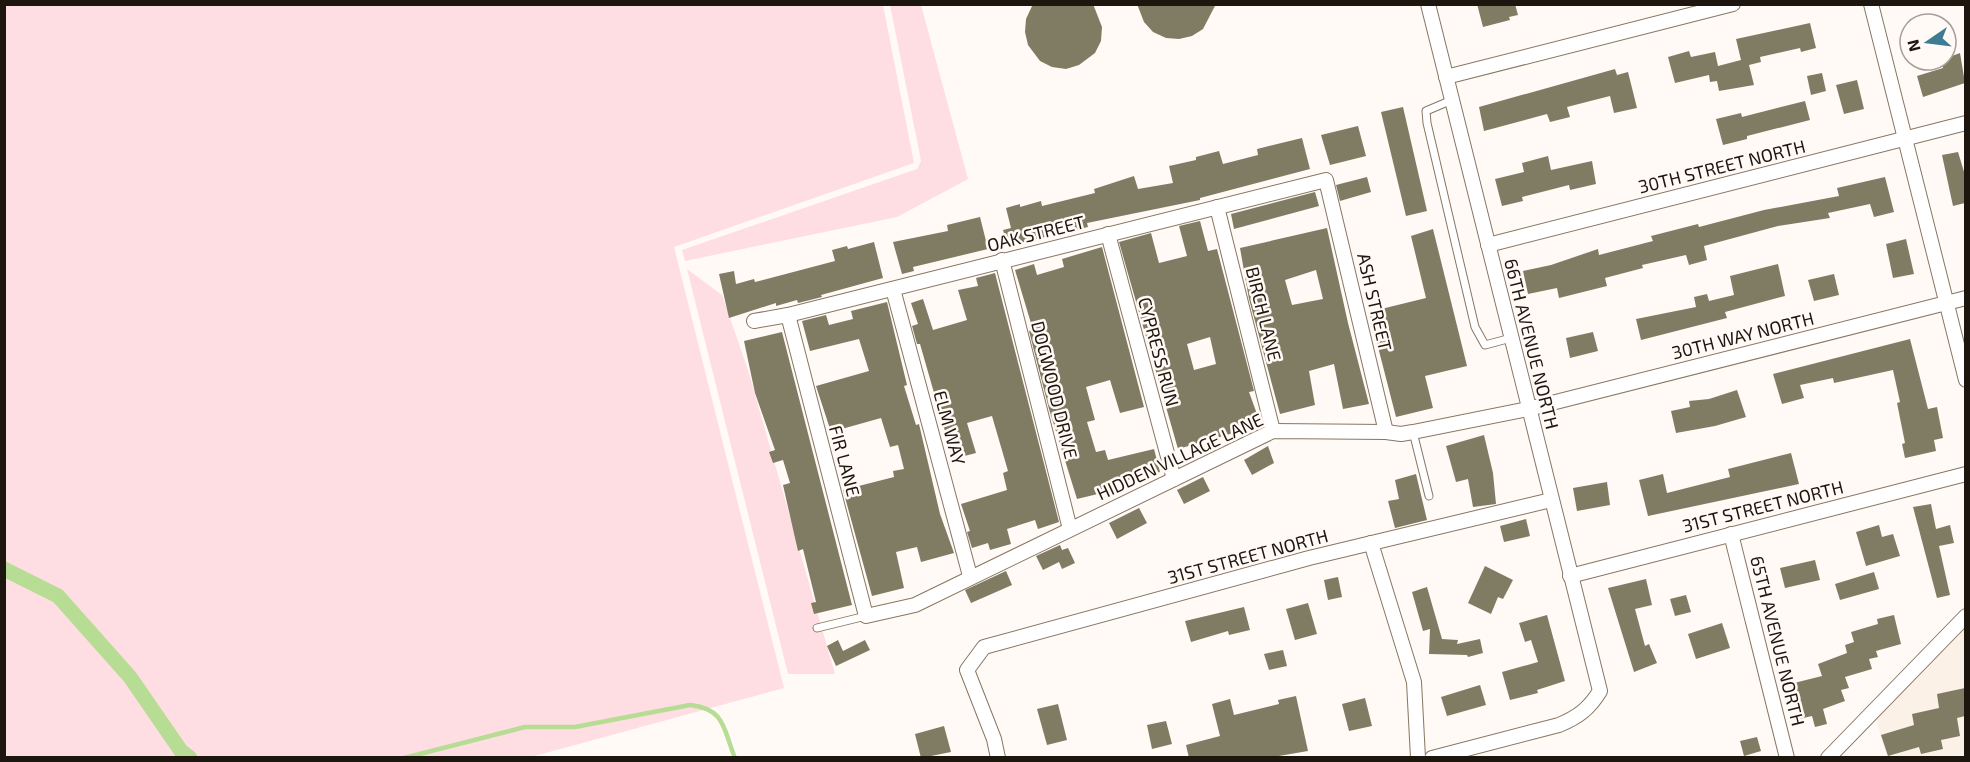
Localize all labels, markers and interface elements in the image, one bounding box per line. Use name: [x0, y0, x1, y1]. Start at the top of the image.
north arrow: [1898, 12, 1958, 72]
text: N: [1902, 38, 1924, 54]
street label: 30TH STREET NORTH: [1636, 135, 1808, 197]
street label: OAK STREET: [985, 210, 1087, 256]
street label: ASH STREET: [1353, 251, 1397, 353]
street label: 66TH AVENUE NORTH: [1500, 256, 1564, 431]
street label: BIRCH LANE: [1242, 264, 1286, 363]
street label: CYPRESS RUN: [1134, 295, 1184, 409]
street label: 30TH WAY NORTH: [1669, 307, 1816, 363]
street label: DOGWOOD DRIVE: [1027, 319, 1083, 461]
street label: ELM WAY: [929, 388, 971, 468]
street label: HIDDEN VILLAGE LANE: [1093, 408, 1266, 504]
street label: FIR LANE: [825, 423, 865, 499]
street label: 31ST STREET NORTH: [1680, 475, 1846, 537]
street label: 31ST STREET NORTH: [1165, 524, 1330, 588]
street label: 65TH AVENUE NORTH: [1746, 553, 1810, 728]

